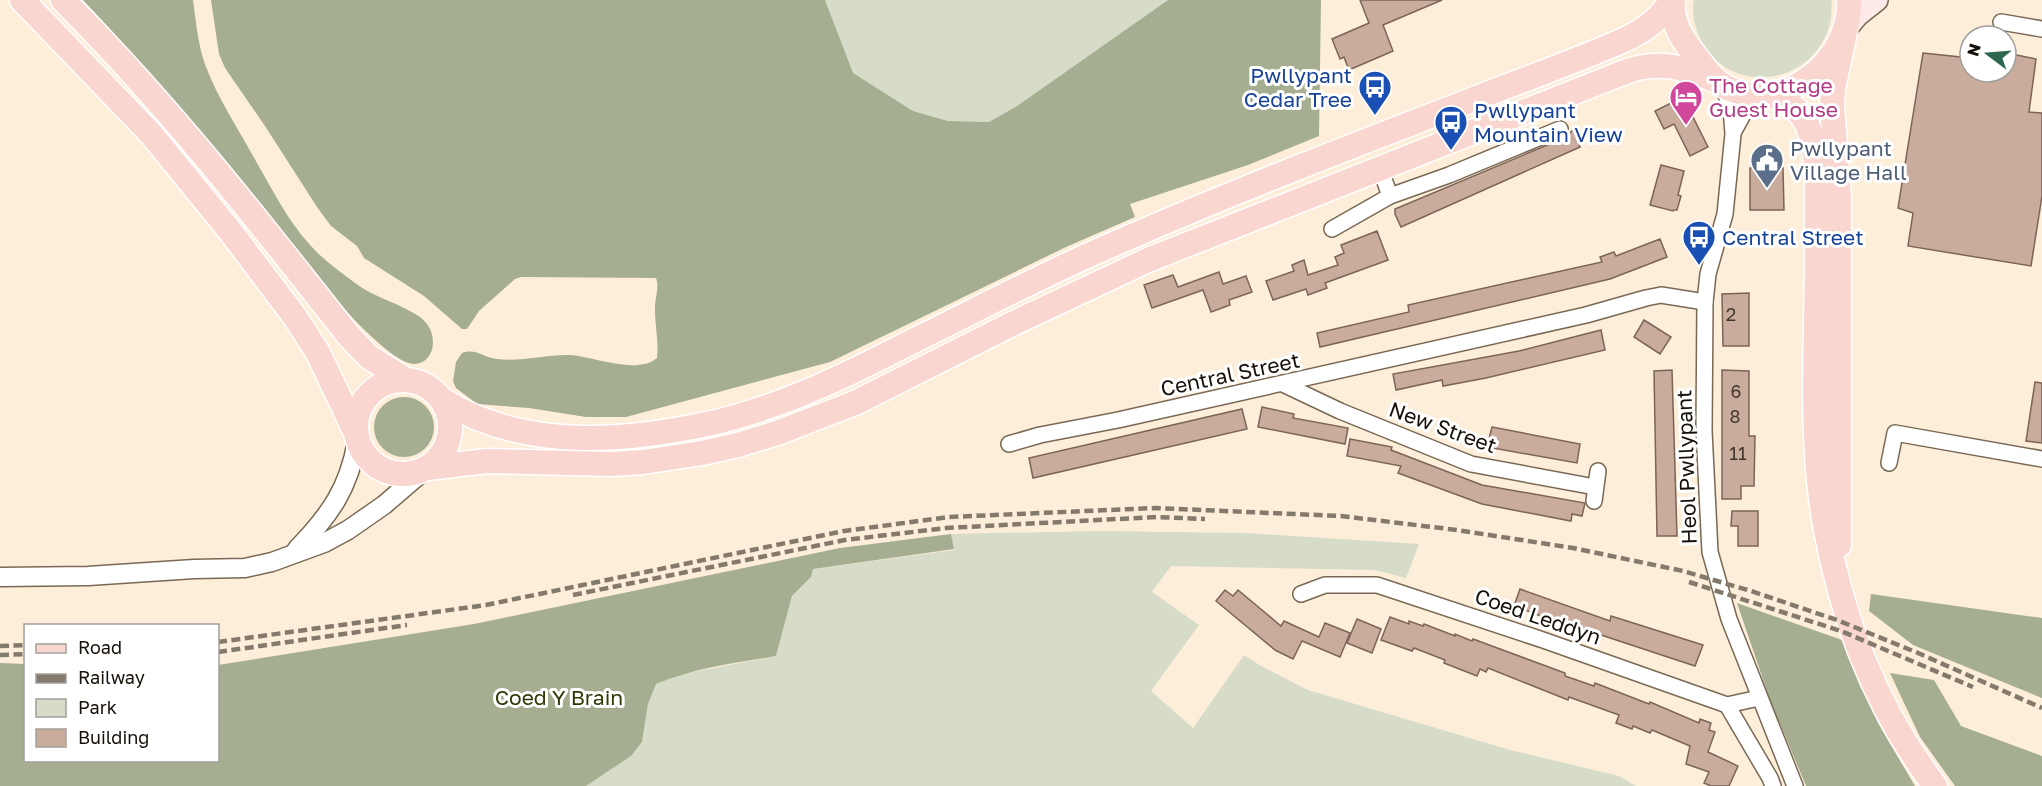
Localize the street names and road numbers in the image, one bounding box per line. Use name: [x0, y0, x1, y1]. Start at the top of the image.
street label: Central Street: [1158, 347, 1302, 401]
street label: Heol Pwllypant: [1670, 389, 1702, 545]
street label: New Street: [1386, 396, 1500, 458]
street label: Coed Leddyn: [1472, 582, 1604, 650]

